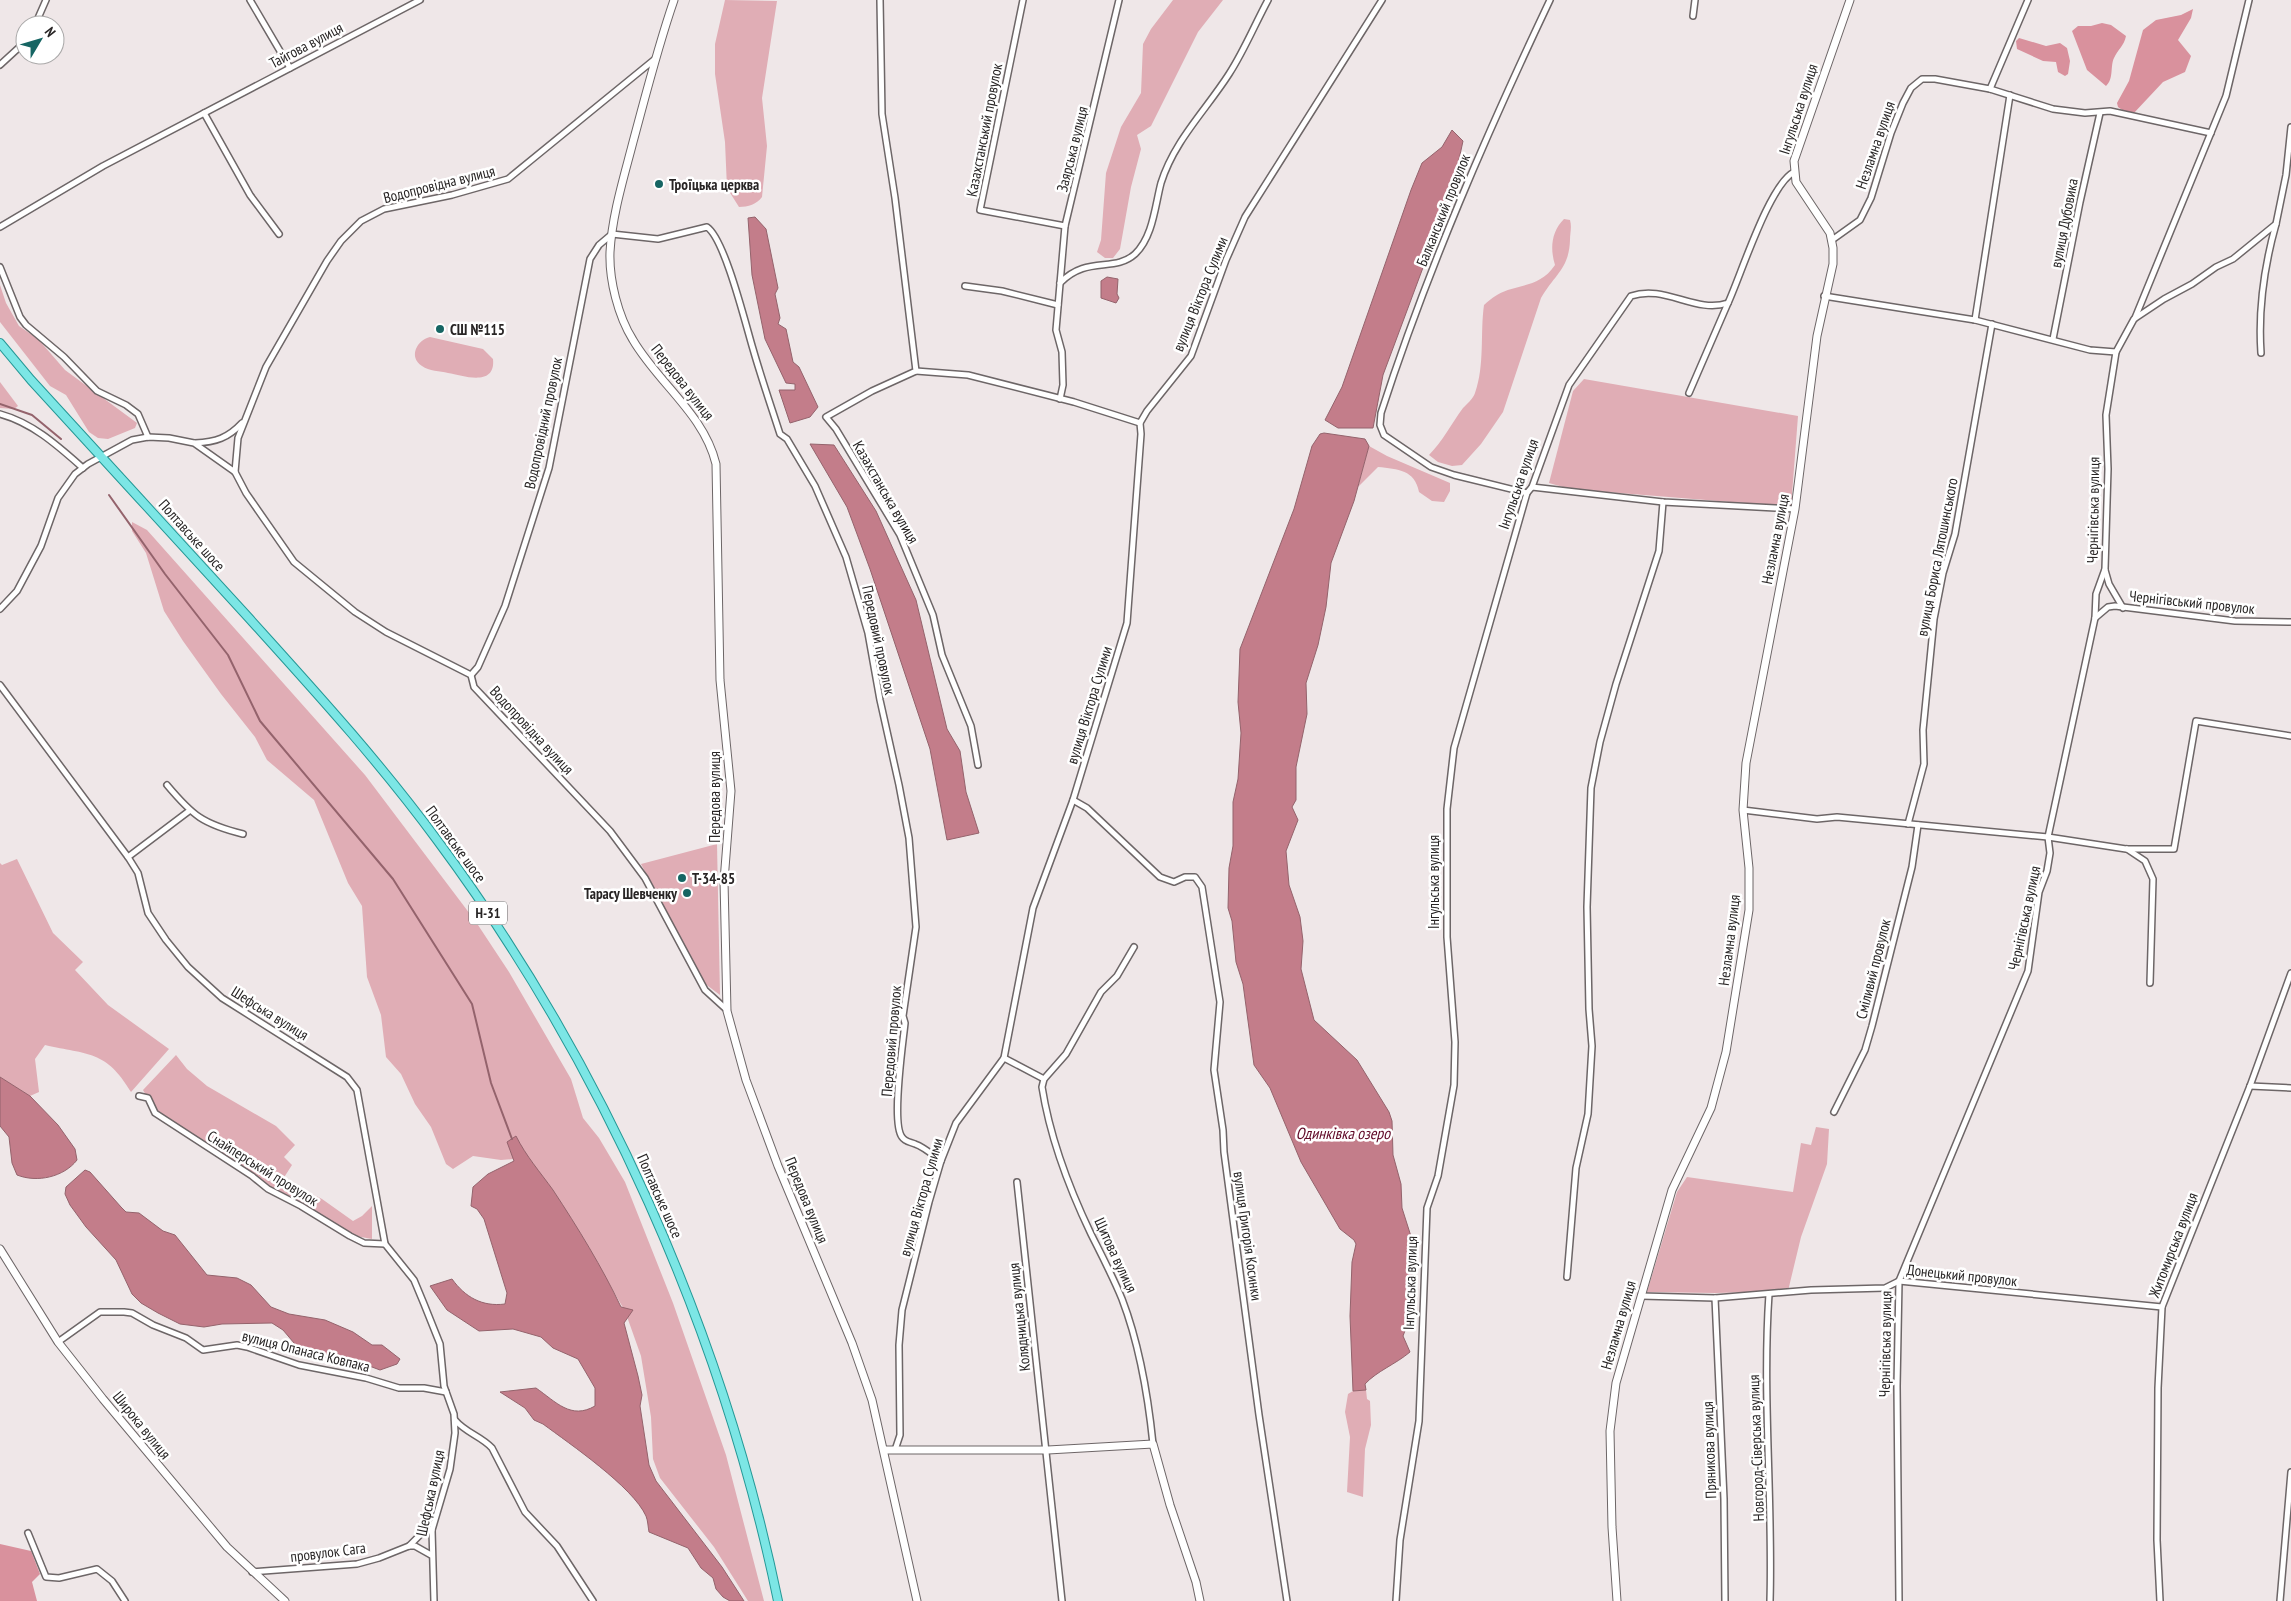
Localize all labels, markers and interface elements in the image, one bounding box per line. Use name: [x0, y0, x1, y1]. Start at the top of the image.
north arrow: [15, 15, 65, 65]
street label: Тайгова вулиця: [266, 18, 346, 72]
text: N: [41, 23, 60, 41]
street label: Казахстанський провулок: [962, 61, 1006, 198]
street label: Інгульська вулиця: [1774, 61, 1822, 157]
street label: Незламна вулиця: [1851, 98, 1899, 191]
street label: Заярська вулиця: [1052, 104, 1092, 194]
street label: Балканський провулок: [1412, 151, 1474, 269]
street label: Водопровідна вулиця: [381, 161, 497, 207]
place label: Троїцька церква: [669, 175, 759, 194]
street label: вулиця Дубовика: [2046, 177, 2082, 269]
marker: Троїцька церква: [653, 178, 665, 190]
street label: вулиця Віктора Сулими: [1168, 234, 1232, 354]
place label: СШ №115: [450, 320, 505, 339]
marker: СШ №115: [434, 323, 446, 335]
street label: Передова вулиця: [647, 340, 719, 424]
street label: Водопровідний провулок: [520, 355, 566, 491]
street label: Інгульська вулиця: [1494, 436, 1542, 532]
street label: Казахстанська вулиця: [849, 437, 923, 547]
street label: Чернігівська вулиця: [2083, 457, 2103, 563]
street label: вулиця Бориса Лятошинського: [1912, 476, 1962, 638]
street label: Незламна вулиця: [1757, 492, 1793, 586]
street label: Полтавське шосе: [155, 495, 229, 575]
street label: Передовий провулок: [858, 584, 900, 697]
street label: Чернігівський провулок: [2128, 586, 2256, 618]
street label: вулиця Віктора Сулими: [1062, 644, 1116, 766]
street label: Водопровідна вулиця: [486, 682, 578, 778]
street label: Передова вулиця: [705, 751, 724, 843]
street label: Полтавське шосе: [422, 802, 490, 886]
street label: Інгульська вулиця: [1424, 835, 1443, 929]
street label: Чернігівська вулиця: [2004, 864, 2044, 972]
place label: Т-34-85: [692, 869, 735, 888]
marker: Т-34-85: [676, 872, 688, 884]
place label: Тарасу Шевченку: [584, 884, 678, 903]
marker: Тарасу Шевченку: [681, 887, 693, 899]
street label: Незламна вулиця: [1714, 893, 1744, 987]
road number: Н-31: [469, 901, 507, 924]
street label: Сміливий провулок: [1851, 917, 1895, 1021]
street label: Шефська вулиця: [228, 982, 312, 1044]
street label: Передовий провулок: [877, 985, 905, 1097]
water label: Одинківка озеро: [1296, 1123, 1391, 1143]
street label: Снайперський провулок: [204, 1126, 322, 1210]
street label: вулиця Віктора Сулими: [895, 1136, 947, 1258]
street label: Полтавське шосе: [633, 1151, 687, 1241]
street label: Передова вулиця: [781, 1154, 833, 1246]
street label: вулиця Григорія Косинки: [1230, 1170, 1266, 1302]
street label: Житомирська вулиця: [2144, 1190, 2202, 1301]
street label: Щитова вулиця: [1090, 1215, 1142, 1296]
street label: Інгульська вулиця: [1399, 1235, 1421, 1330]
street label: Донецький провулок: [1906, 1260, 2018, 1290]
street label: Колядницька вулиця: [1004, 1262, 1034, 1372]
street label: Незламна вулиця: [1596, 1278, 1640, 1372]
street label: Чернігівська вулиця: [1875, 1291, 1895, 1397]
street label: вулиця Опанаса Ковпака: [240, 1326, 372, 1376]
street label: Новгород-Сіверська вулиця: [1744, 1374, 1768, 1522]
street label: Широка вулиця: [109, 1387, 175, 1463]
street label: Пряникова вулиця: [1698, 1401, 1720, 1499]
street label: Шефська вулиця: [412, 1448, 448, 1538]
street label: провулок Сага: [289, 1538, 367, 1566]

